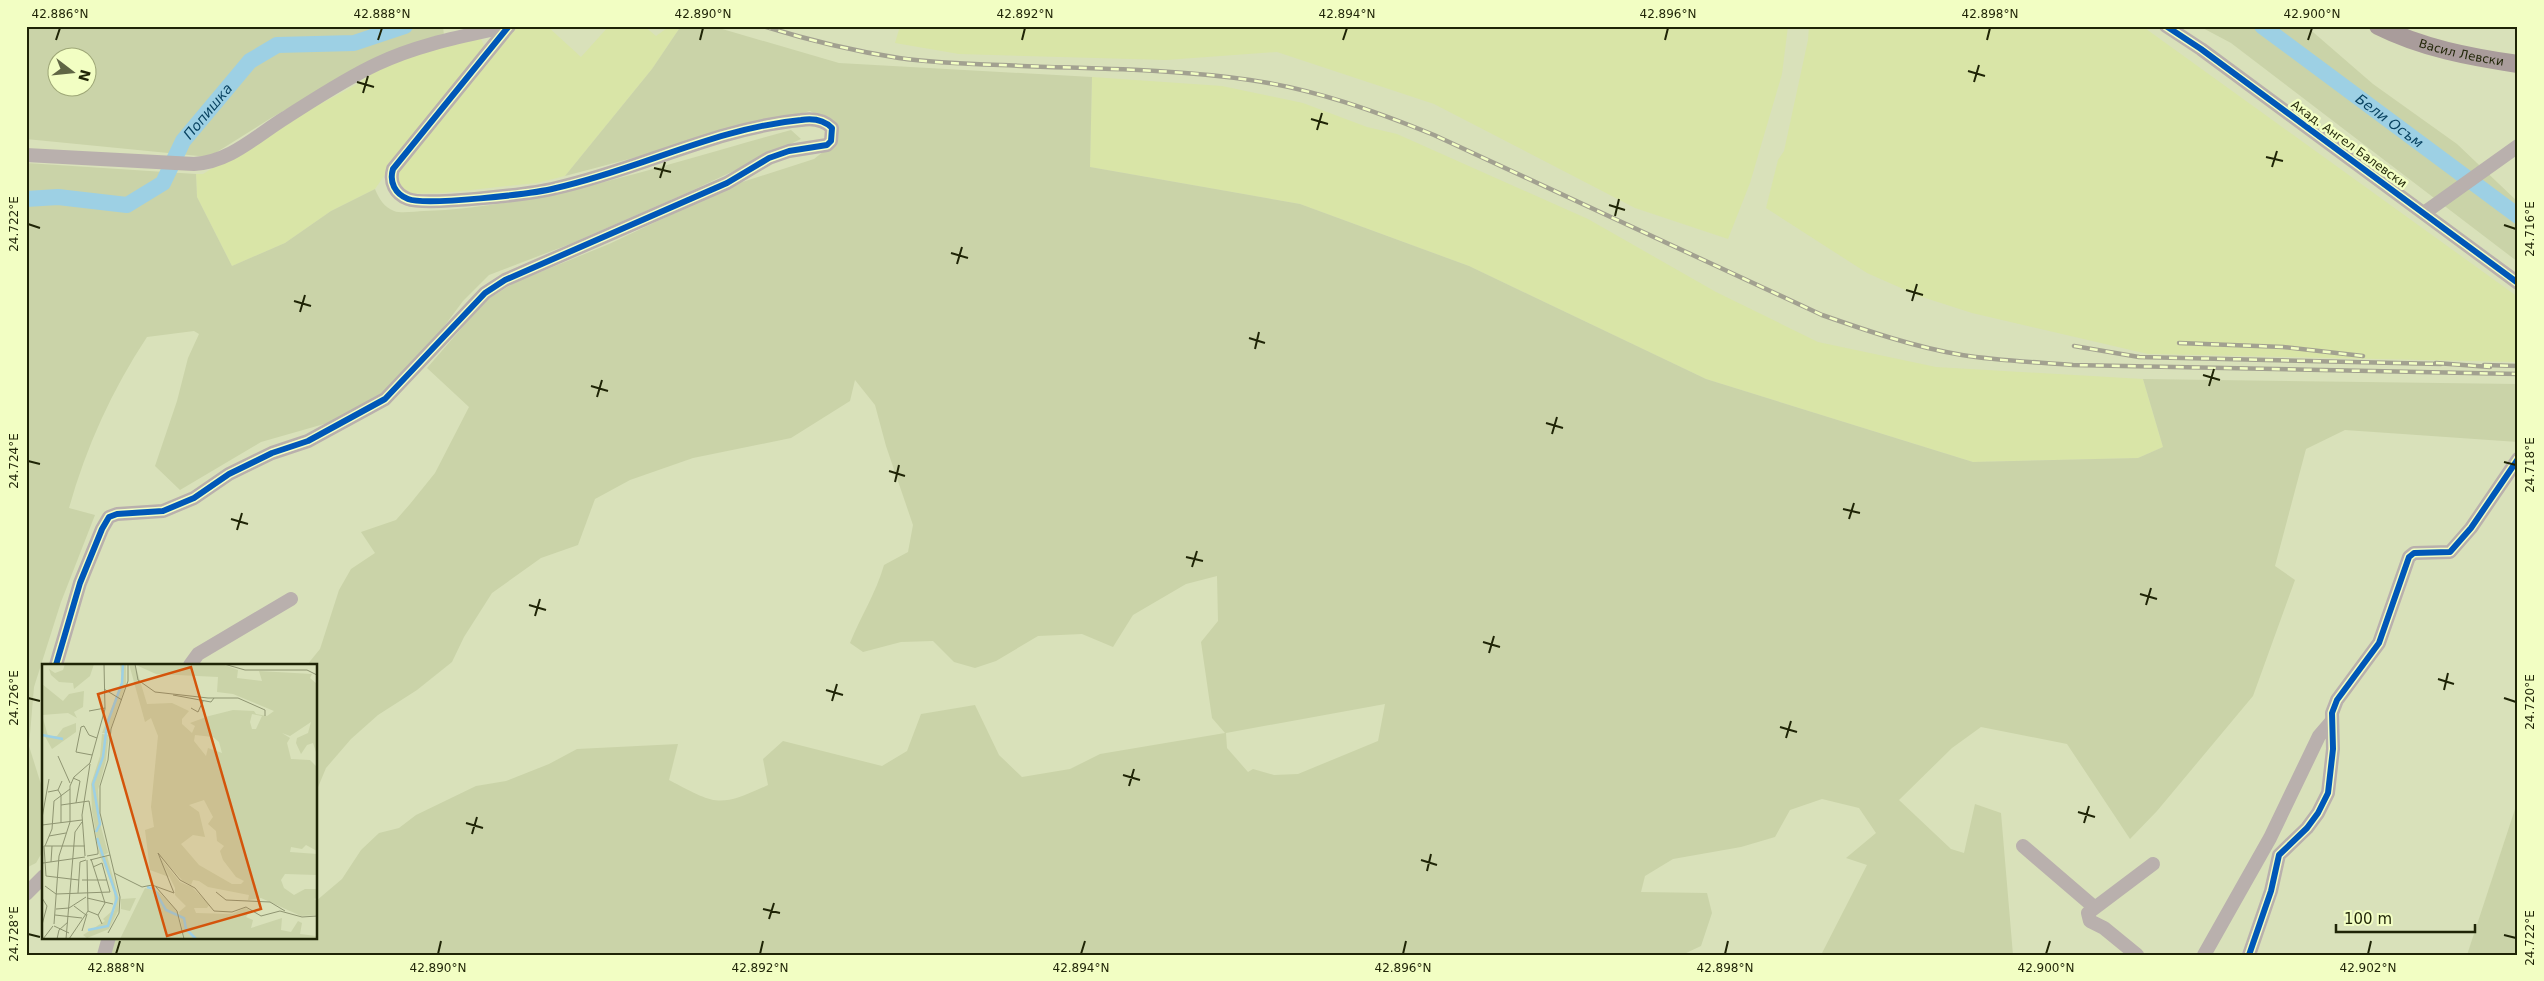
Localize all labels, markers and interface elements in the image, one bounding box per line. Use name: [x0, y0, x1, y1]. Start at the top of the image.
text: 42.886°N: [32, 7, 88, 21]
text: 42.888°N: [354, 7, 410, 21]
text: 42.890°N: [675, 7, 731, 21]
text: 42.892°N: [997, 7, 1053, 21]
text: 42.894°N: [1319, 7, 1375, 21]
text: 42.896°N: [1640, 7, 1696, 21]
text: 42.898°N: [1962, 7, 2018, 21]
text: 42.900°N: [2284, 7, 2340, 21]
street label: Васил Левски: [2417, 36, 2505, 69]
north arrow: [48, 48, 98, 98]
text: N: [75, 68, 94, 83]
water label: Попишка: [180, 80, 236, 142]
water label: Бели Осъм: [2353, 91, 2427, 151]
street label: Акад. Ангел Балевски: [2289, 97, 2409, 191]
text: 24.722°E: [7, 196, 21, 252]
text: 24.716°E: [2523, 201, 2537, 257]
text: 24.724°E: [7, 433, 21, 489]
text: 24.718°E: [2523, 437, 2537, 493]
inset map: [42, 664, 318, 938]
text: 24.726°E: [7, 670, 21, 726]
text: 24.720°E: [2523, 674, 2537, 730]
scale bar: [2336, 901, 2475, 933]
text: 24.728°E: [7, 906, 21, 962]
text: 100 m: [2344, 910, 2392, 928]
text: 24.722°E: [2523, 910, 2537, 966]
text: 42.888°N: [88, 961, 144, 975]
text: 42.890°N: [410, 961, 466, 975]
text: 42.892°N: [732, 961, 788, 975]
text: 42.894°N: [1053, 961, 1109, 975]
text: 42.896°N: [1375, 961, 1431, 975]
text: 42.898°N: [1697, 961, 1753, 975]
text: 42.900°N: [2018, 961, 2074, 975]
text: 42.902°N: [2340, 961, 2396, 975]

